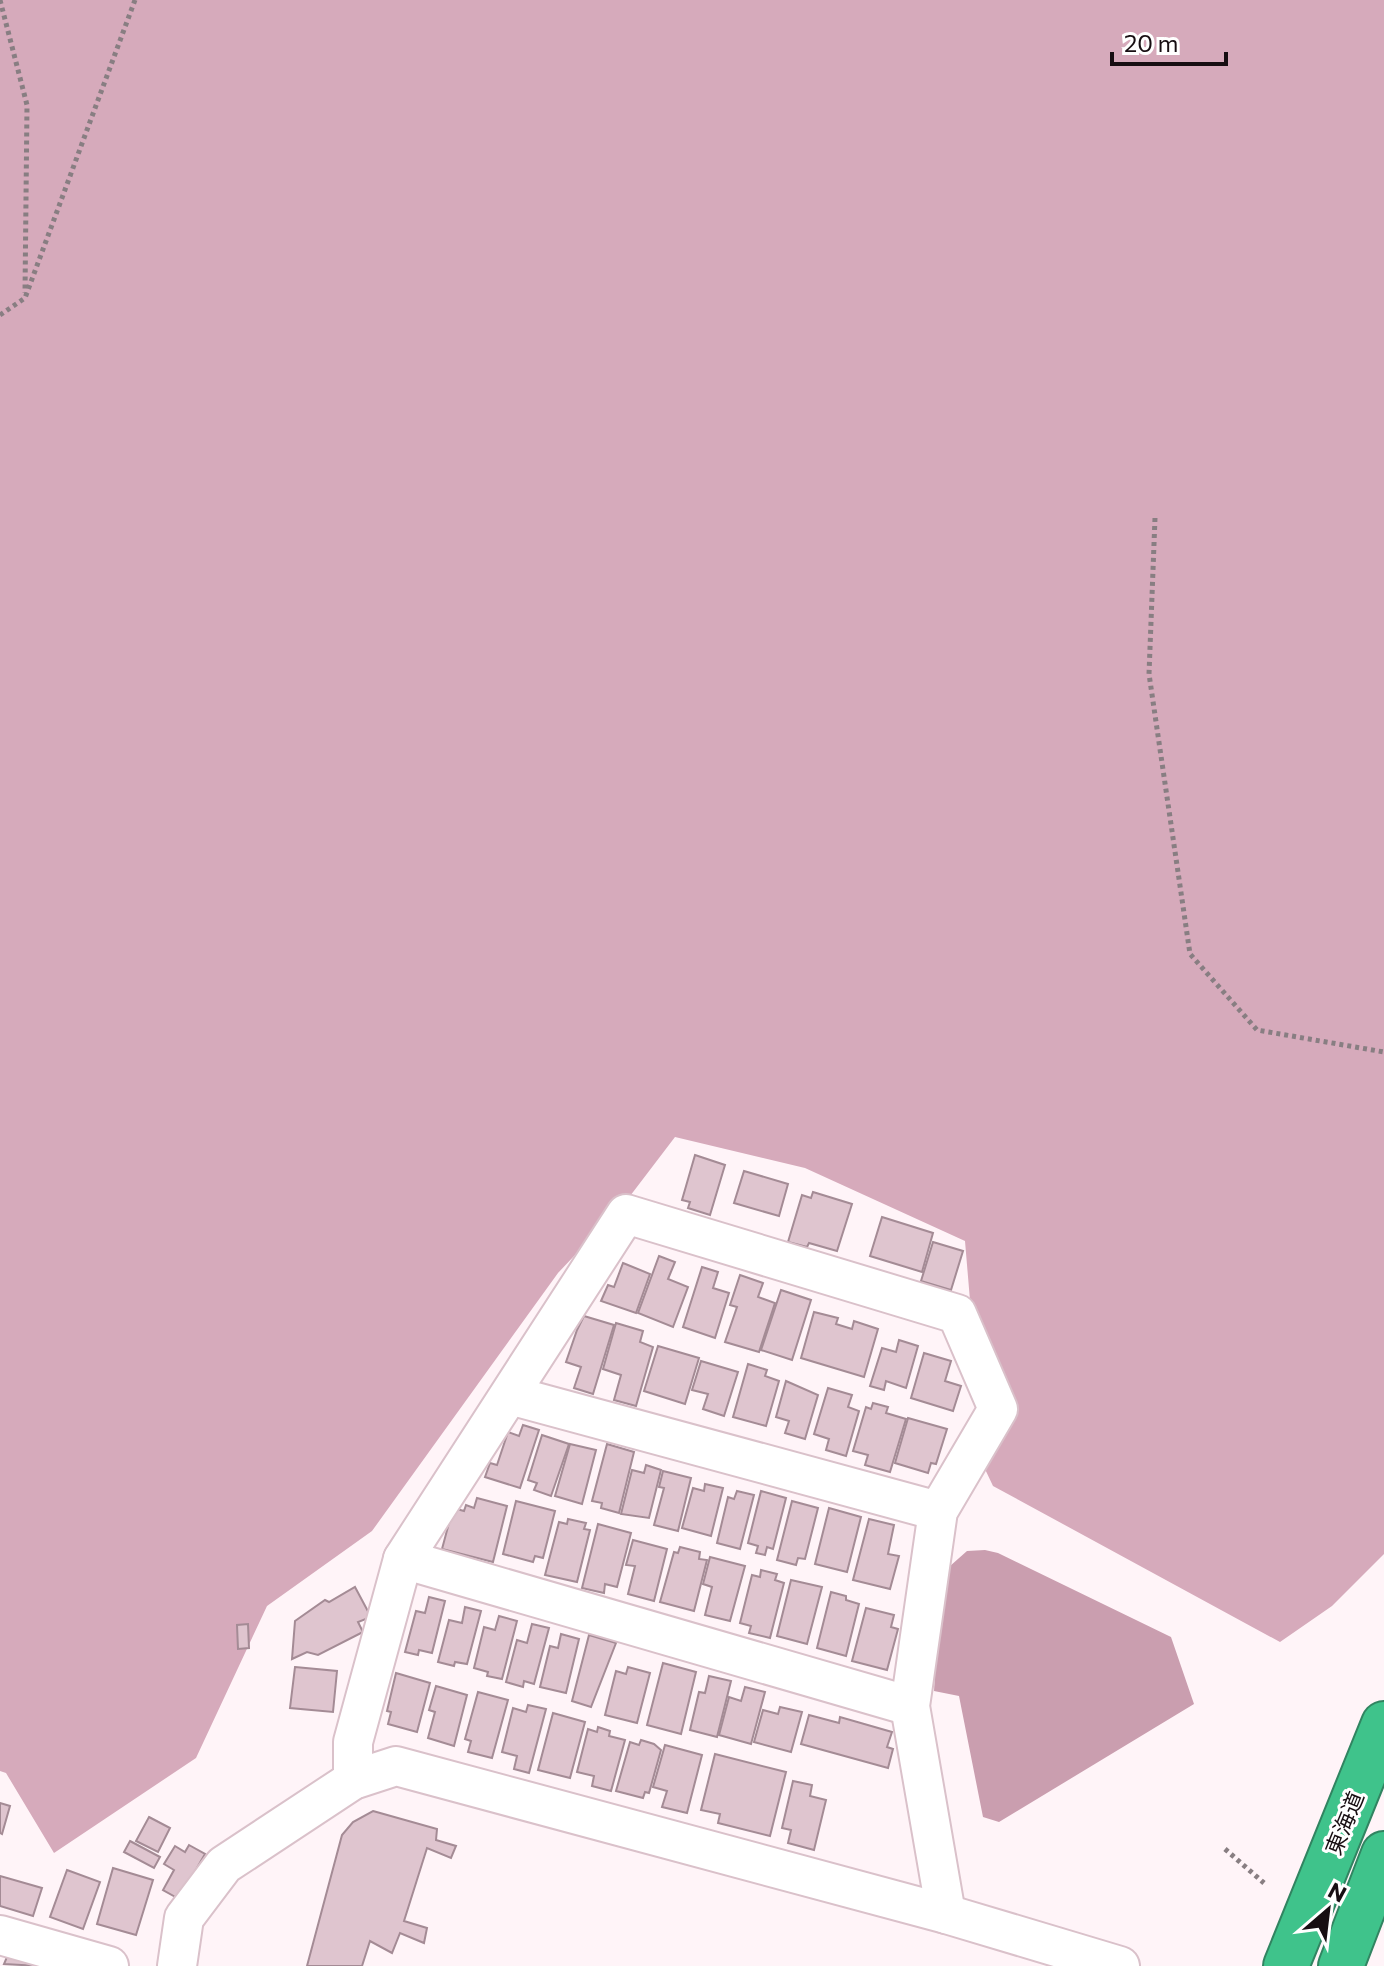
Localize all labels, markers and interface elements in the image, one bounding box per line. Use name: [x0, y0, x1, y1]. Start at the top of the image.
scale bar: [1112, 16, 1226, 66]
text: 20 m: [1124, 28, 1178, 57]
street label: 東海道: [1319, 1787, 1369, 1859]
north arrow: [1288, 1870, 1368, 1950]
text: N: [1324, 1876, 1351, 1908]

